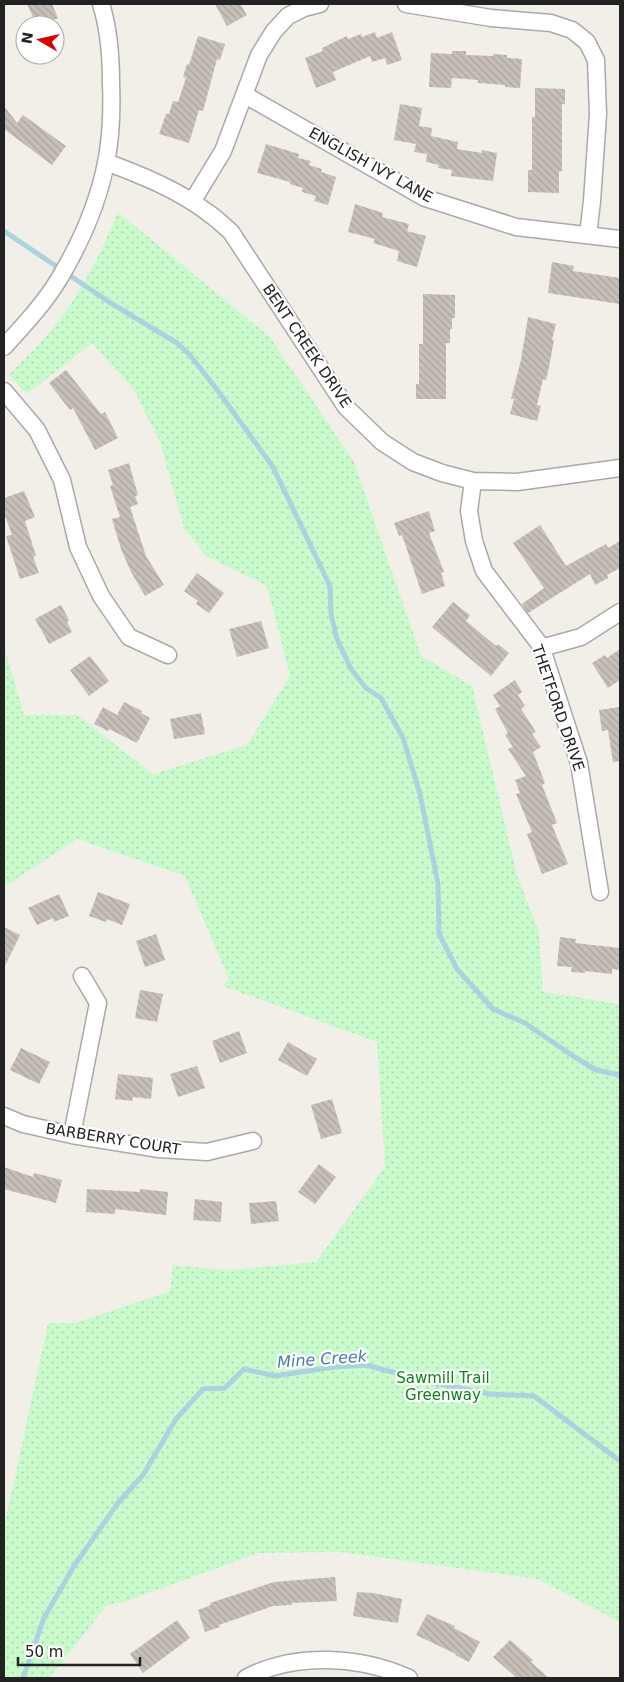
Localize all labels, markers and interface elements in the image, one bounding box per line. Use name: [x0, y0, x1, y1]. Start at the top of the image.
north arrow: [15, 15, 65, 65]
text: N: [18, 31, 36, 45]
street label: ENGLISH IVY LANE: [306, 123, 436, 207]
street label: BENT CREEK DRIVE: [259, 281, 355, 411]
street label: THETFORD DRIVE: [528, 642, 588, 774]
street label: BARBERRY COURT: [44, 1119, 183, 1159]
water label: Mine Creek: [276, 1346, 368, 1372]
park label: Sawmill Trail Greenway: [396, 1369, 490, 1404]
scale bar: [18, 1634, 140, 1666]
text: 50 m: [25, 1643, 63, 1661]

